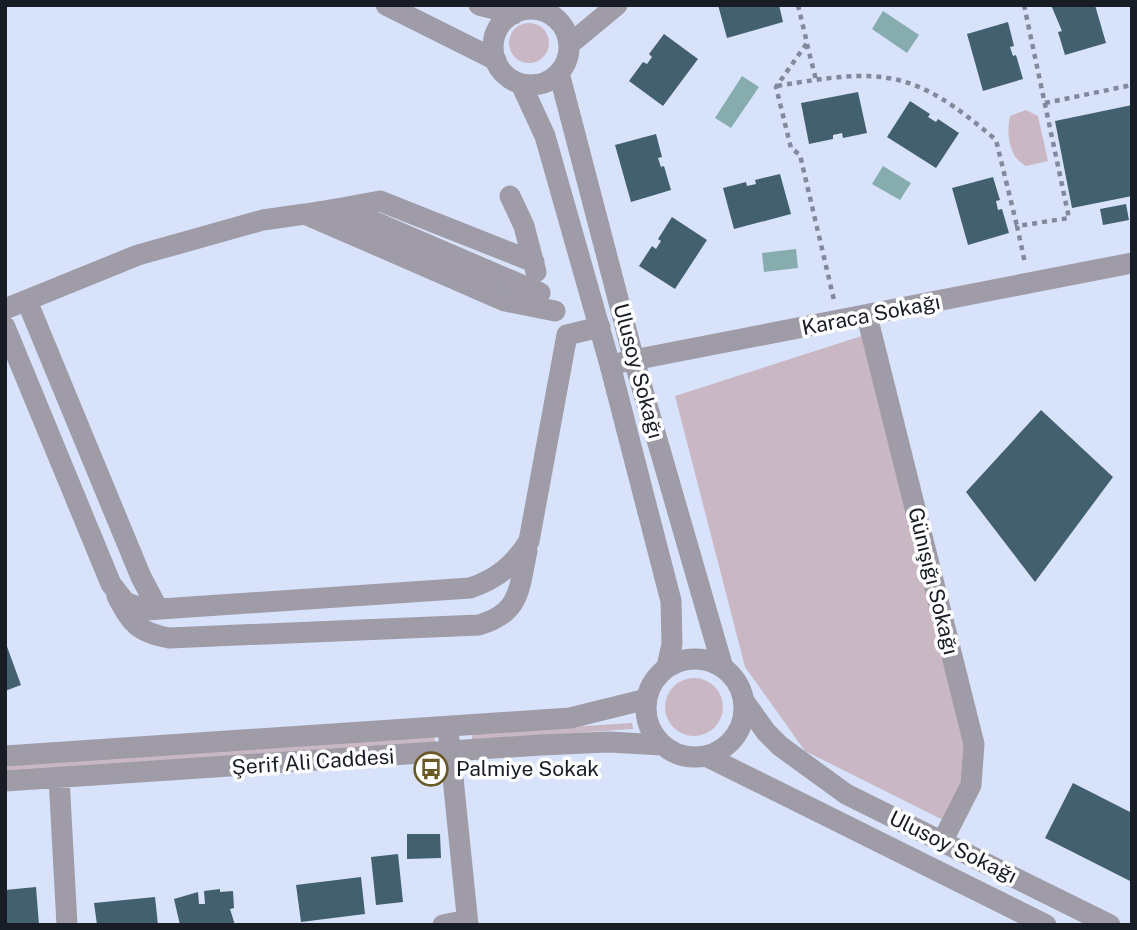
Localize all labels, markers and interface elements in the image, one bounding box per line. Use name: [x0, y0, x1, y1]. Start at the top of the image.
street label: Karaca Sokağı: [800, 289, 942, 340]
street label: Ulusoy Sokağı: [608, 301, 669, 441]
street label: Günışığı Sokağı: [903, 505, 964, 657]
street label: Şerif Ali Caddesi: [231, 743, 395, 780]
bus stop icon: Palmiye Sokak: [412, 750, 450, 788]
place label: Palmiye Sokak: [456, 756, 599, 781]
street label: Ulusoy Sokağı: [885, 805, 1021, 888]

